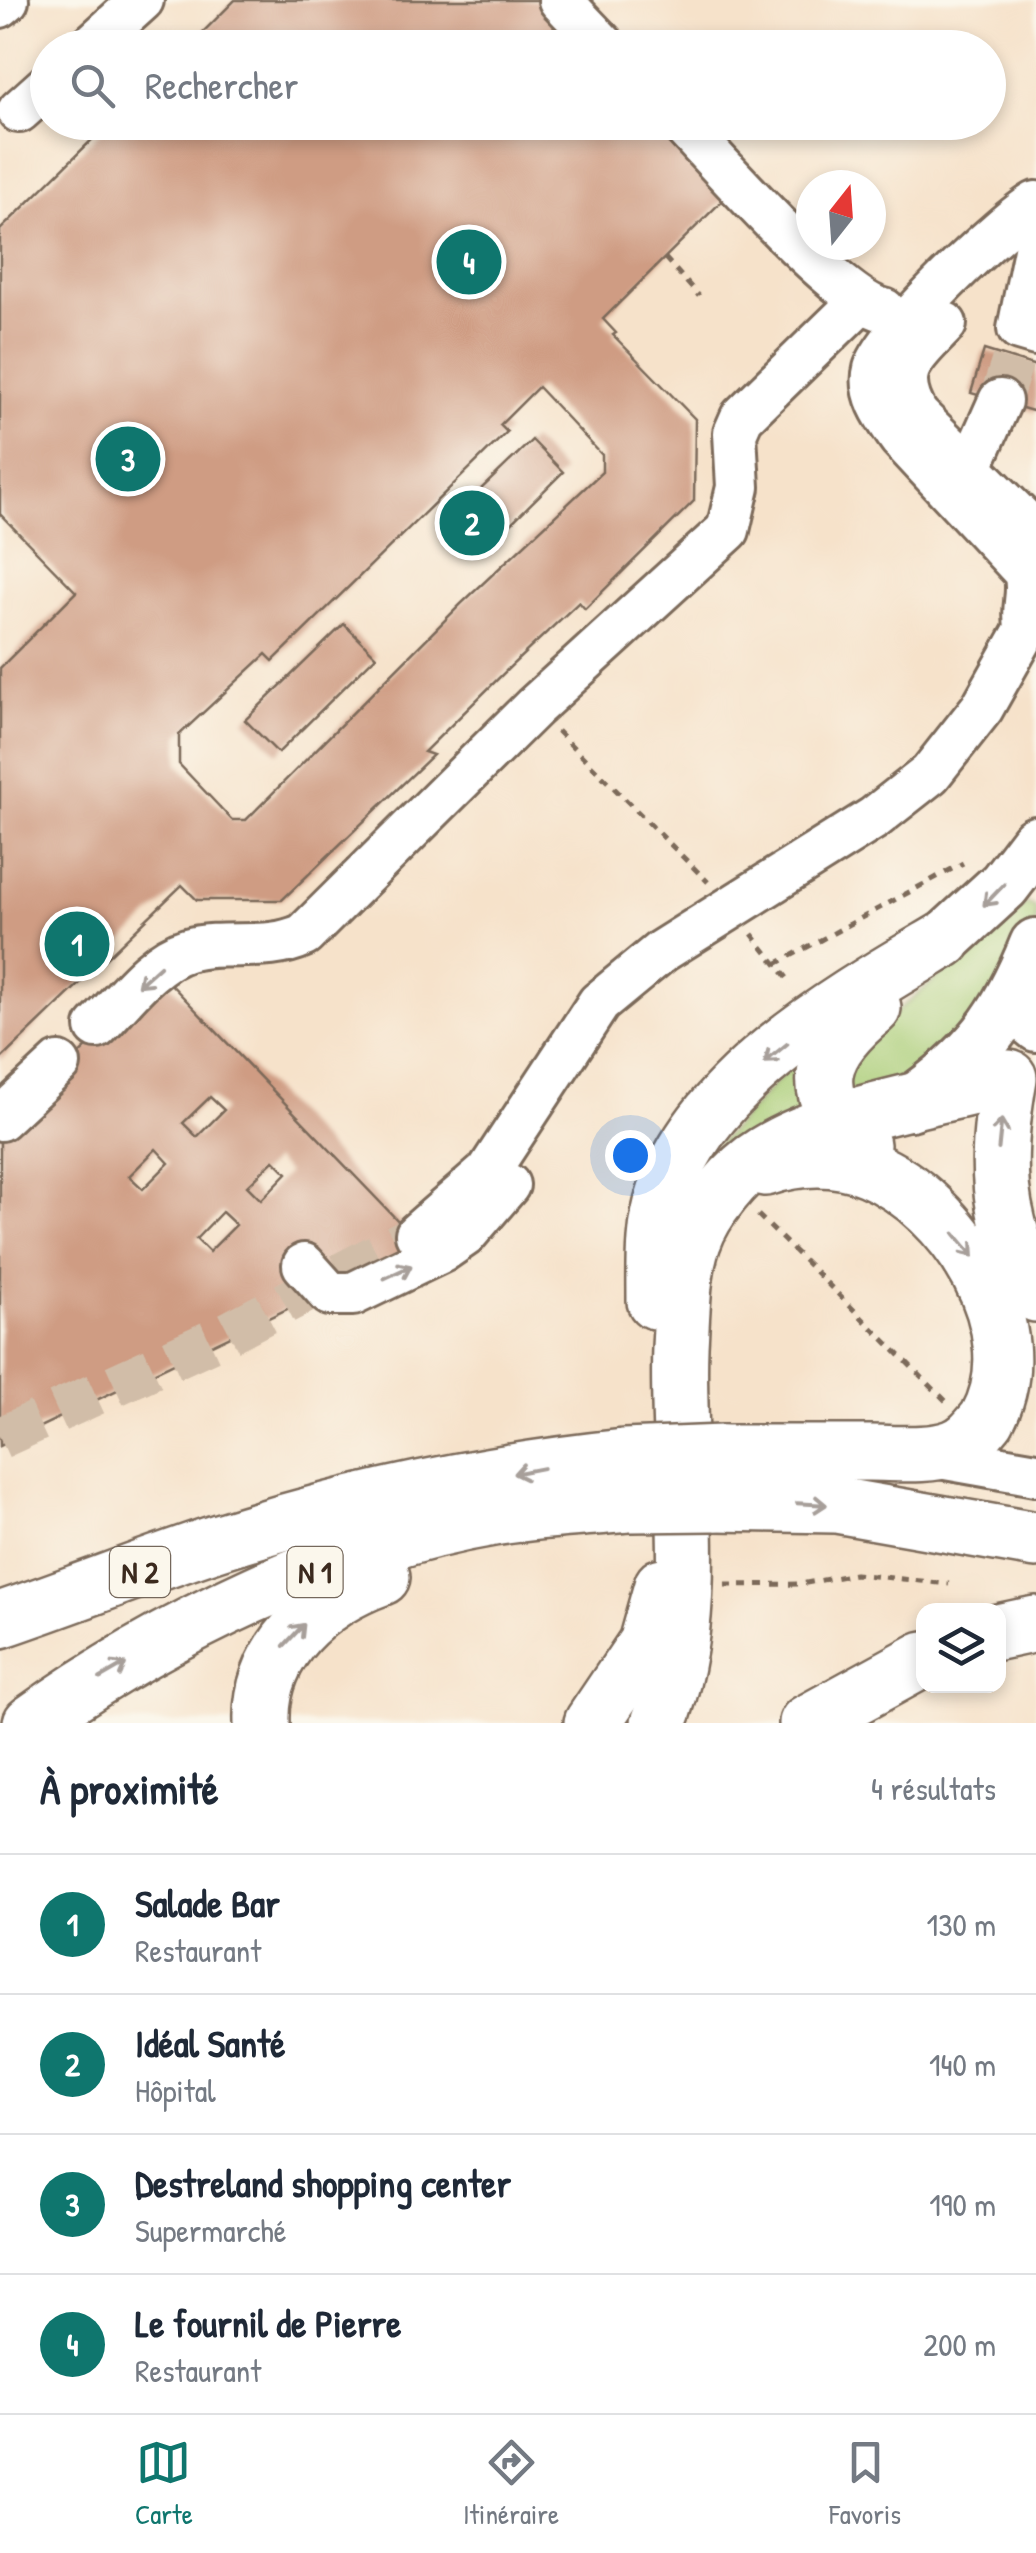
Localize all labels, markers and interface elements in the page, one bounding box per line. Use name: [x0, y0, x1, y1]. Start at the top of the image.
search box: [30, 30, 1006, 140]
icon: search: [65, 58, 120, 113]
text: Rechercher: [145, 59, 298, 111]
north arrow: [796, 170, 886, 260]
pin: 4: [436, 224, 502, 300]
pin: 3: [96, 422, 160, 496]
pin: 2: [440, 486, 504, 560]
one-way arrow: [982, 883, 1006, 907]
pin: 1: [44, 906, 110, 982]
one-way arrow: [137, 965, 162, 988]
one-way arrow: [763, 1041, 789, 1063]
one-way arrow: [991, 1118, 1010, 1151]
your location: [605, 1130, 656, 1181]
one-way arrow: [952, 1231, 974, 1257]
one-way arrow: [382, 1262, 412, 1281]
one-way arrow: [512, 1462, 545, 1481]
one-way arrow: [796, 1495, 828, 1514]
road number: N 2: [110, 1547, 170, 1597]
road number: N 1: [288, 1547, 342, 1597]
map controls: [916, 1603, 1006, 1693]
button: layers: [916, 1603, 1006, 1693]
one-way arrow: [282, 1623, 306, 1647]
one-way arrow: [98, 1661, 127, 1681]
text: À proximité: [40, 1760, 219, 1817]
text: 4 résultats: [871, 1767, 996, 1810]
text: Salade Bar: [135, 1877, 280, 1929]
text: 1: [67, 1903, 78, 1946]
text: 130 m: [927, 1903, 996, 1946]
text: Restaurant: [135, 1929, 261, 1972]
text: Idéal Santé: [135, 2017, 285, 2069]
text: 2: [65, 2043, 80, 2086]
text: 140 m: [929, 2043, 996, 2086]
text: Hôpital: [135, 2069, 216, 2112]
text: Destreland shopping center: [135, 2157, 511, 2209]
text: 3: [65, 2183, 80, 2226]
text: 190 m: [929, 2183, 996, 2226]
text: Supermarché: [135, 2209, 286, 2252]
text: Le fournil de Pierre: [135, 2297, 401, 2349]
text: 4: [66, 2323, 79, 2366]
text: 200 m: [923, 2323, 996, 2366]
text: Restaurant: [135, 2349, 261, 2392]
tab: Carte: [135, 2435, 193, 2533]
tab: Itinéraire: [463, 2435, 559, 2533]
tab: Favoris: [829, 2435, 901, 2533]

